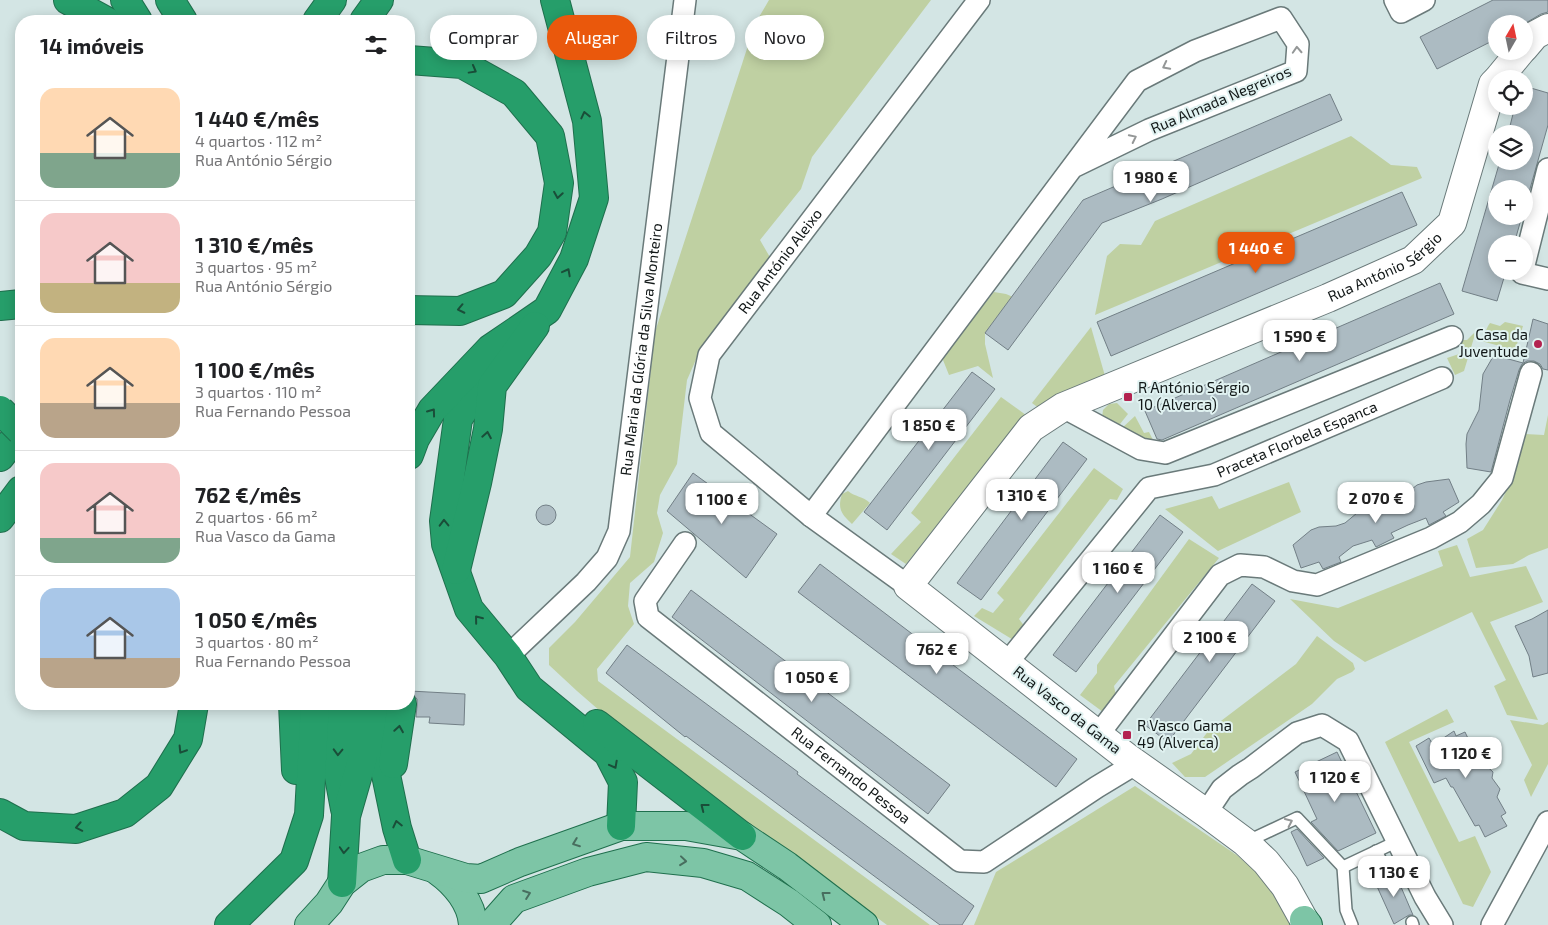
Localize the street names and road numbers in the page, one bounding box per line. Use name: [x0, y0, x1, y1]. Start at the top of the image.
street label: Rua Almada Negreiros: [1148, 61, 1294, 137]
street label: Rua António Aleixo: [734, 205, 825, 317]
street label: Rua Maria da Glória da Silva Monteiro: [616, 222, 665, 477]
street label: Rua António Sérgio: [1325, 228, 1445, 305]
street label: Praceta Florbela Espanca: [1214, 397, 1380, 481]
street label: Rua Vasco da Gama: [1010, 662, 1125, 757]
street label: Rua Fernando Pessoa: [788, 723, 914, 827]

